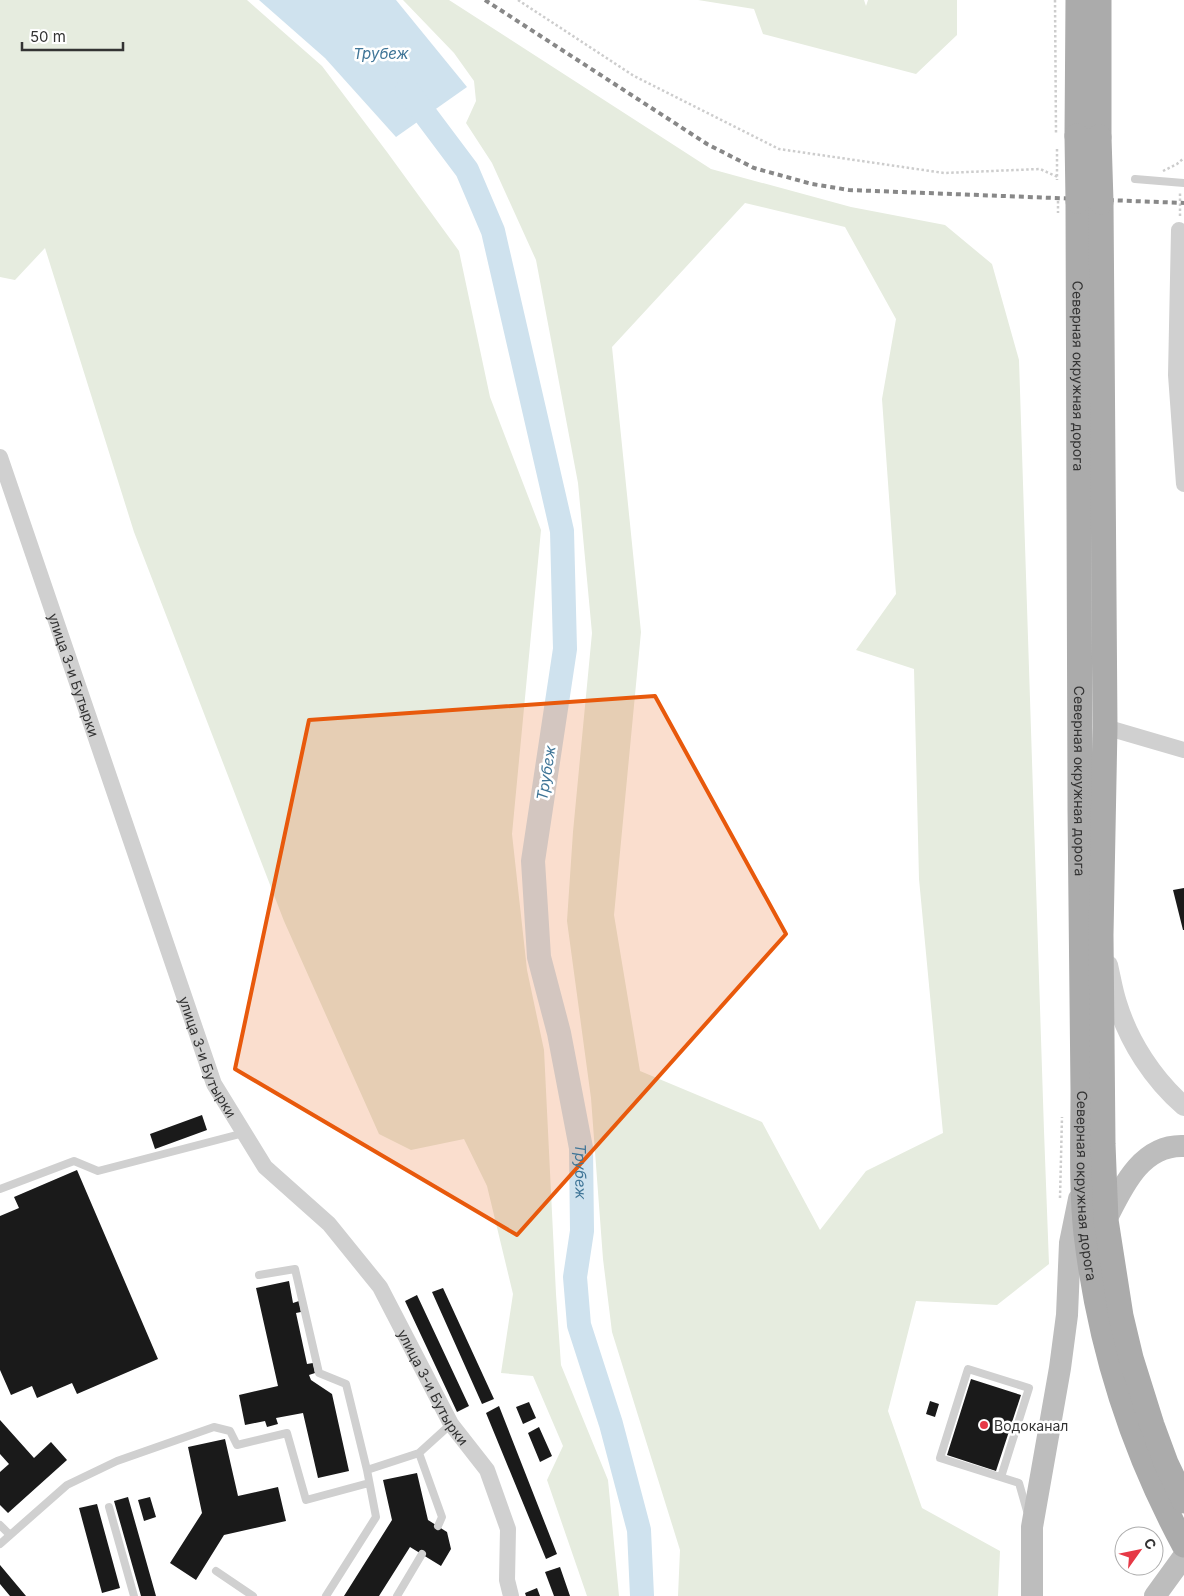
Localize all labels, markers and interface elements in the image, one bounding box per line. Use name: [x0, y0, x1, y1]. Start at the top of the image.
scale bar: [22, 20, 124, 52]
text: 50 m: [30, 27, 66, 46]
water label: Трубеж: [353, 44, 410, 63]
street label: Северная окружная дорога: [1070, 281, 1088, 471]
street label: улица 3-и Бутырки: [45, 611, 103, 739]
street label: Северная окружная дорога: [1071, 686, 1089, 876]
water label: Трубеж: [532, 743, 560, 802]
street label: улица 3-и Бутырки: [176, 994, 241, 1120]
street label: Северная окружная дорога: [1074, 1091, 1101, 1282]
water label: Трубеж: [571, 1144, 591, 1200]
street label: улица 3-и Бутырки: [395, 1326, 472, 1448]
place label: Водоканал: [994, 1417, 1068, 1434]
marker: Водоканал: [978, 1419, 990, 1431]
north arrow: [1114, 1526, 1164, 1576]
text: С: [1140, 1535, 1160, 1553]

